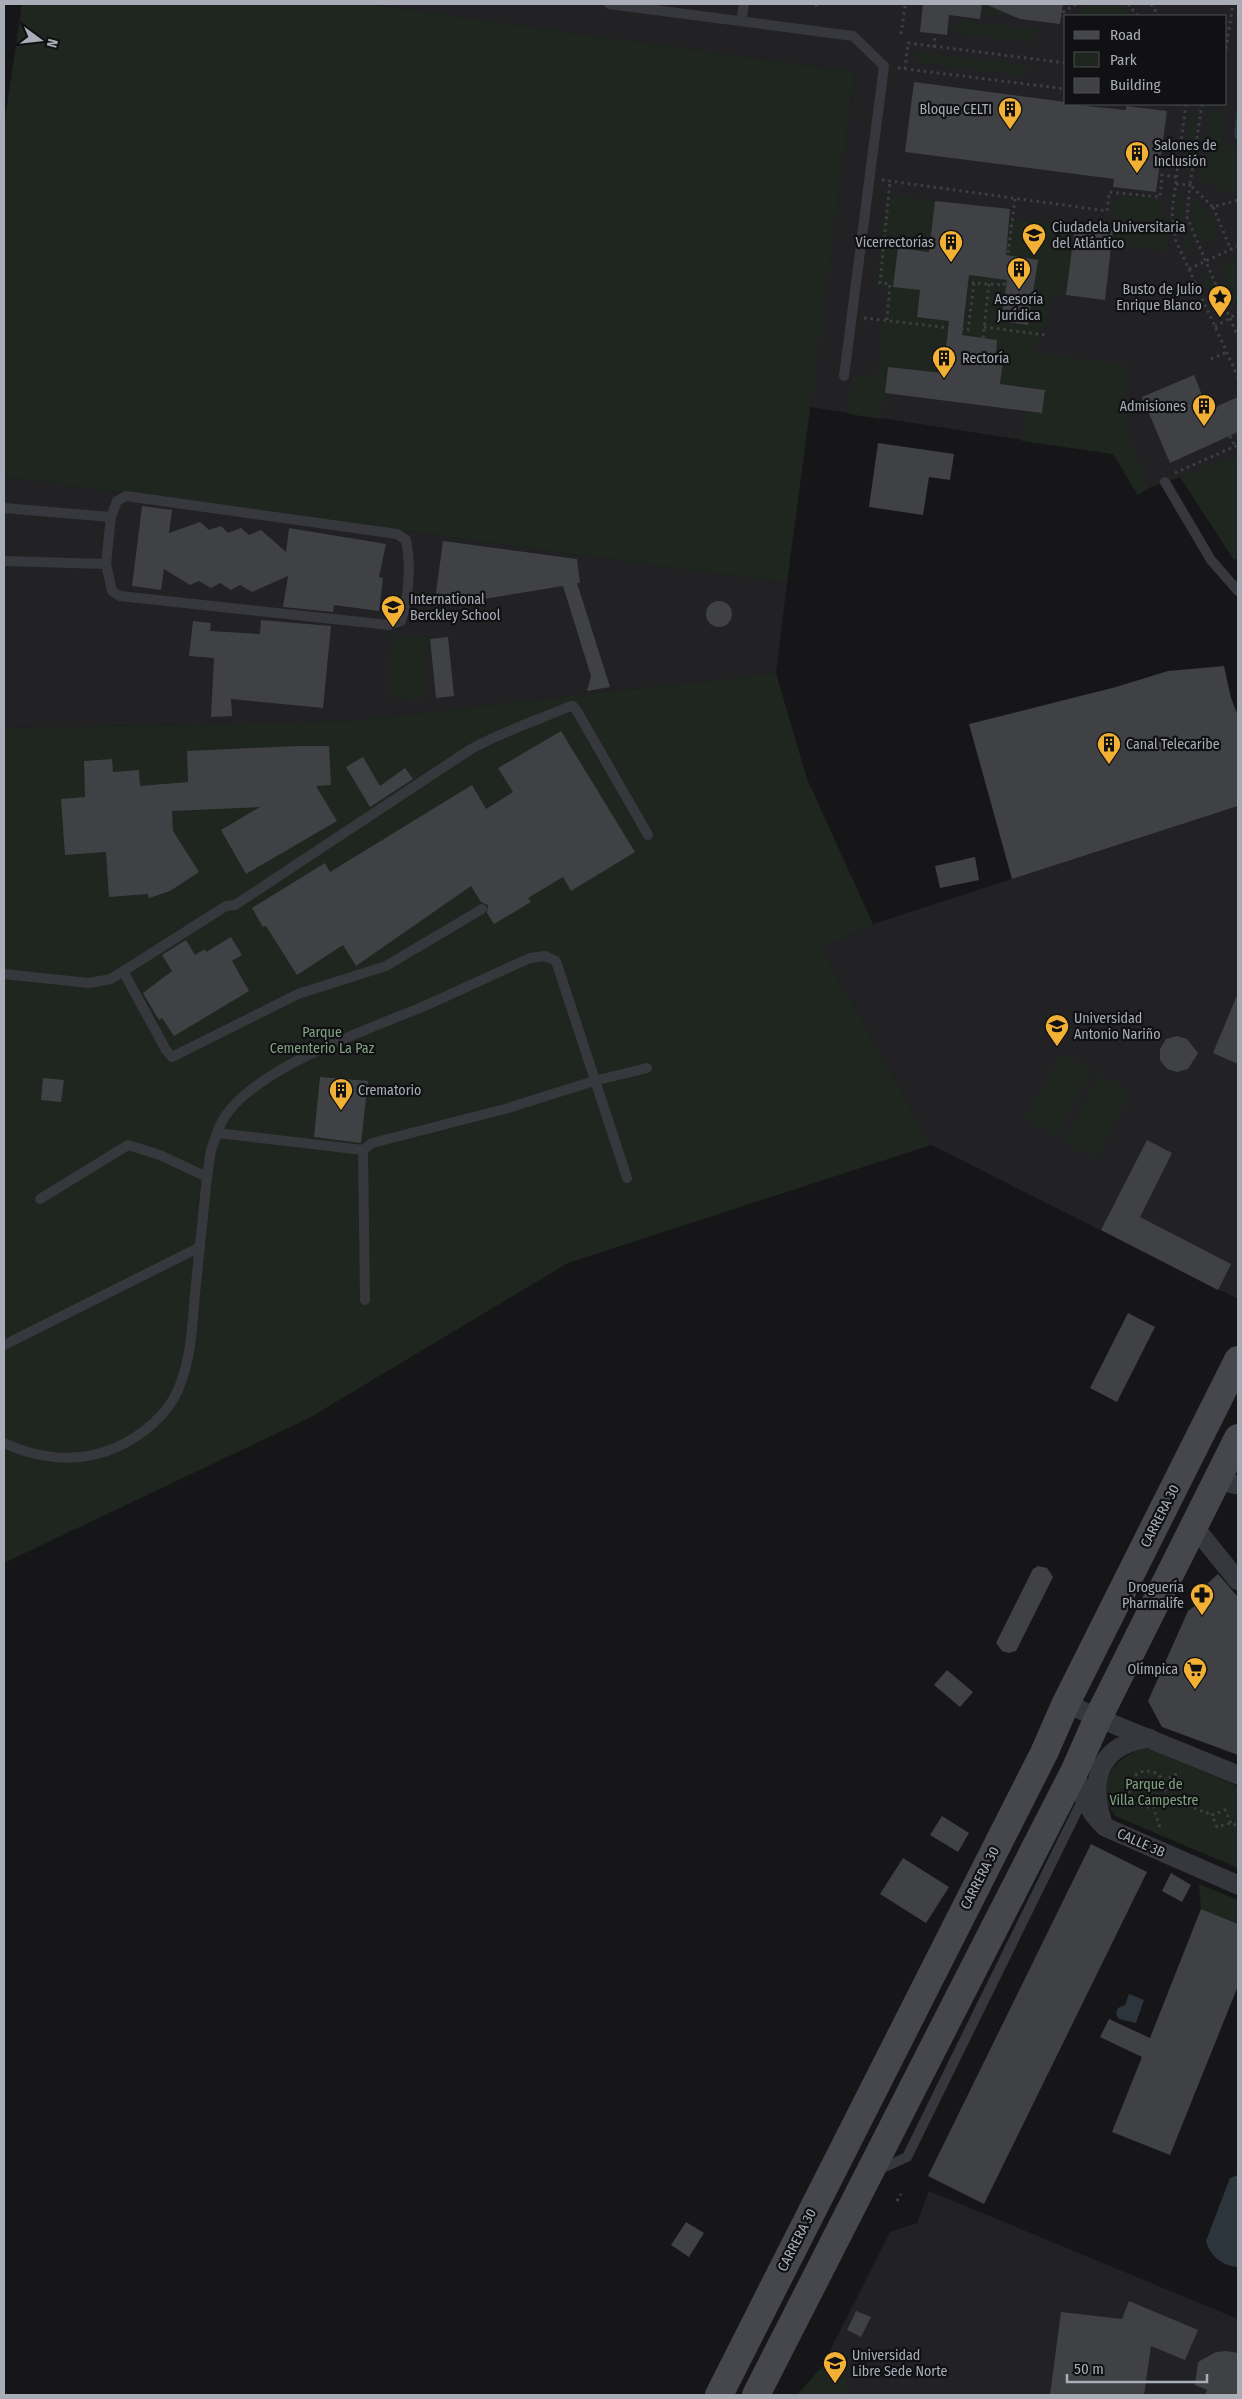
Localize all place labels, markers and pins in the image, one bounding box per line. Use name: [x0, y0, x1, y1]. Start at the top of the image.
building icon: Bloque CELTI: [997, 96, 1023, 130]
place label: Bloque CELTI: [919, 101, 992, 118]
place label: Salones de Inclusión: [1154, 137, 1217, 170]
building icon: Salones de Inclusión: [1124, 140, 1150, 174]
place label: Ciudadela Universitaria del Atlántico: [1052, 219, 1186, 252]
school or university icon: Ciudadela Universitaria del Atlántico: [1021, 222, 1047, 256]
building icon: Vicerrectorías: [938, 229, 964, 263]
place label: Vicerrectorías: [856, 234, 934, 251]
building icon: Asesoría Jurídica: [1006, 256, 1032, 290]
place label: Busto de Julio Enrique Blanco: [1116, 281, 1202, 314]
place icon: Busto de Julio Enrique Blanco: [1207, 284, 1233, 318]
place label: Asesoría Jurídica: [995, 291, 1044, 324]
building icon: Rectoría: [931, 345, 957, 379]
place label: Rectoría: [962, 350, 1009, 367]
building icon: Admisiones: [1191, 393, 1217, 427]
place label: Admisiones: [1120, 398, 1186, 415]
place label: International Berckley School: [410, 591, 501, 624]
school or university icon: International Berckley School: [380, 594, 406, 628]
building icon: Canal Telecaribe: [1096, 731, 1122, 765]
place label: Canal Telecaribe: [1126, 736, 1220, 753]
place label: Universidad Antonio Nariño: [1074, 1010, 1161, 1043]
school or university icon: Universidad Antonio Nariño: [1044, 1013, 1070, 1047]
building icon: Crematorio: [328, 1077, 354, 1111]
place label: Crematorio: [358, 1082, 421, 1099]
place label: Droguería Pharmalife: [1122, 1579, 1184, 1612]
pharmacy icon: Droguería Pharmalife: [1189, 1582, 1215, 1616]
supermarket icon: Olímpica: [1182, 1656, 1208, 1690]
place label: Olímpica: [1128, 1661, 1178, 1678]
place label: Universidad Libre Sede Norte: [852, 2347, 948, 2380]
school or university icon: Universidad Libre Sede Norte: [822, 2350, 848, 2384]

